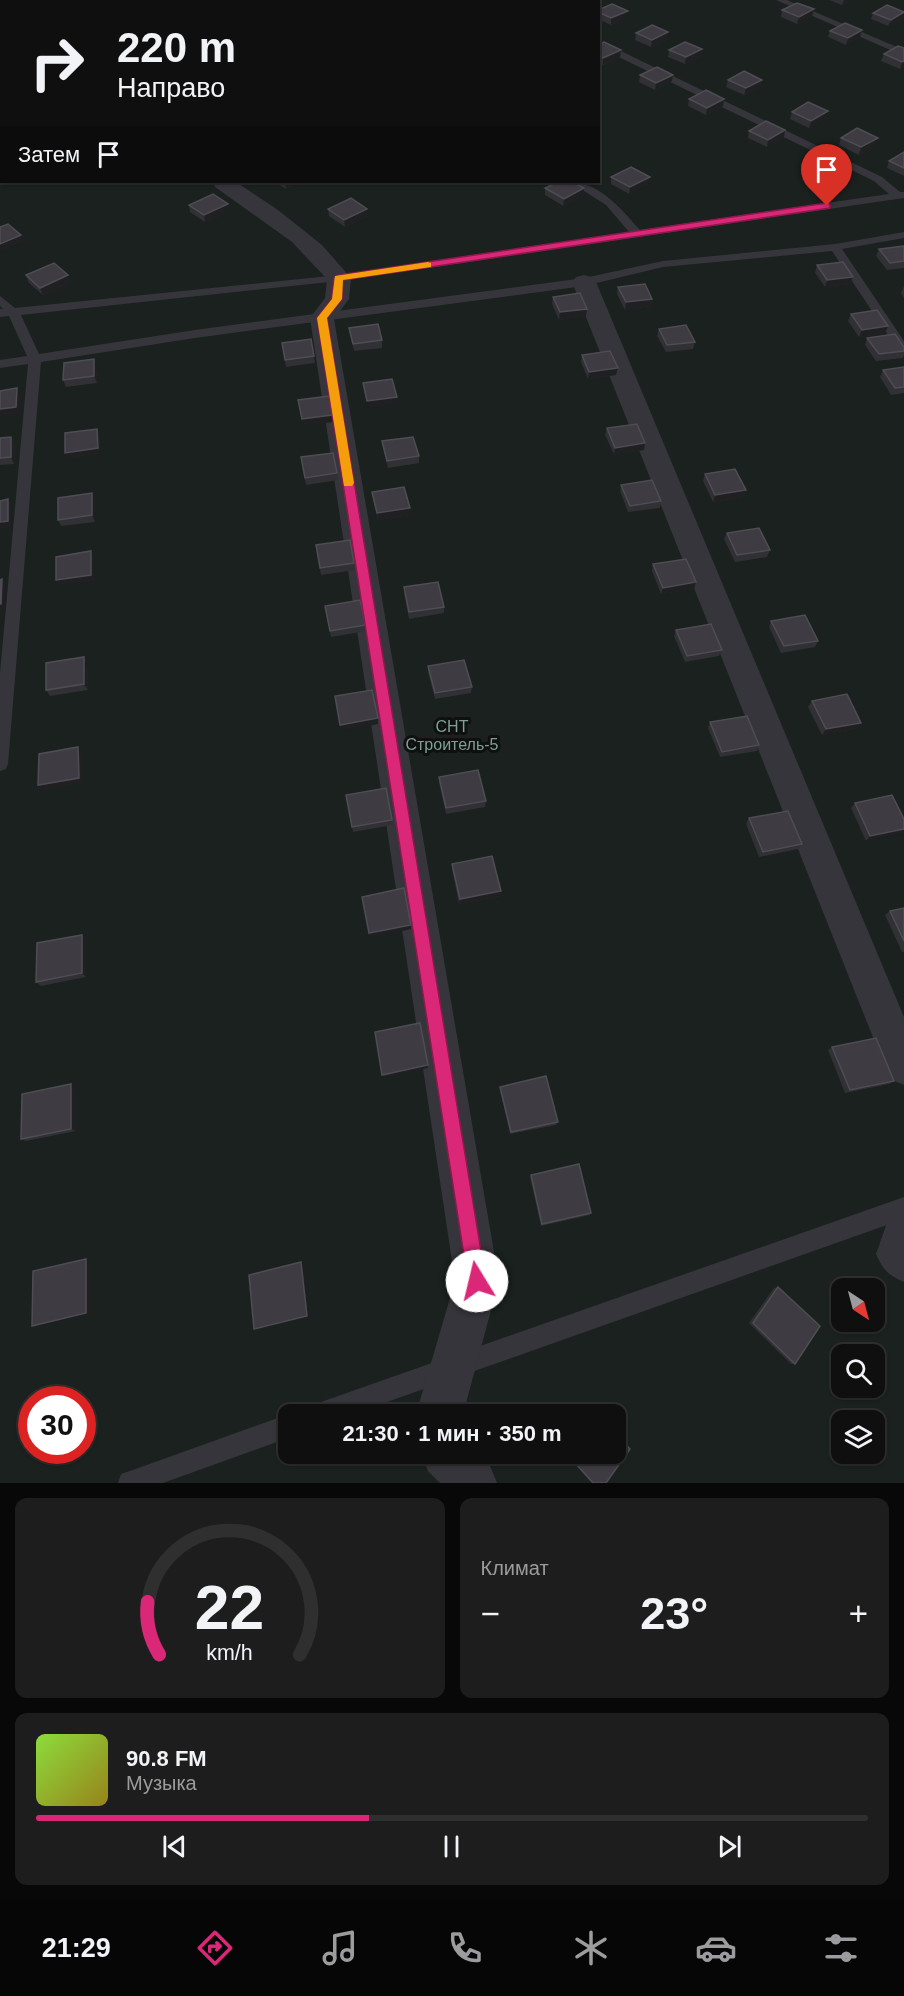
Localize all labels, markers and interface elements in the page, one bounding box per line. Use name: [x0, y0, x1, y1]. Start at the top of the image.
icon: right: [18, 24, 96, 102]
text: 220 m: [117, 24, 236, 71]
text: Направо: [117, 73, 225, 103]
icon: arrive: [92, 138, 125, 171]
text: Затем: [18, 142, 80, 167]
pin: [801, 144, 852, 206]
icon: arrive: [810, 153, 843, 186]
park label: СНТ Строитель-5: [405, 718, 499, 753]
position arrow: [445, 1249, 509, 1313]
north arrow: [831, 1278, 885, 1332]
map controls: [831, 1278, 885, 1464]
button: search: [831, 1344, 885, 1398]
speed limit sign: 30: [18, 1386, 96, 1464]
button: layers: [831, 1410, 885, 1464]
text: 21:30 · 1 мин · 350 m: [342, 1421, 562, 1446]
text: Климат: [481, 1557, 549, 1579]
text: 22: [195, 1573, 264, 1642]
text: 23°: [640, 1588, 708, 1639]
text: −: [481, 1595, 500, 1632]
text: +: [849, 1595, 868, 1632]
text: km/h: [207, 1641, 253, 1665]
text: 90.8 FM: [126, 1746, 207, 1771]
text: Музыка: [126, 1772, 197, 1794]
icon: previous: [158, 1830, 191, 1863]
icon: pause: [435, 1830, 468, 1863]
icon: next: [713, 1830, 746, 1863]
icon: directions: [194, 1927, 236, 1969]
icon: music: [319, 1927, 361, 1969]
icon: phone: [444, 1927, 486, 1969]
icon: climate: [570, 1927, 612, 1969]
icon: car: [695, 1927, 737, 1969]
icon: filters: [820, 1927, 862, 1969]
text: 21:29: [42, 1933, 111, 1963]

